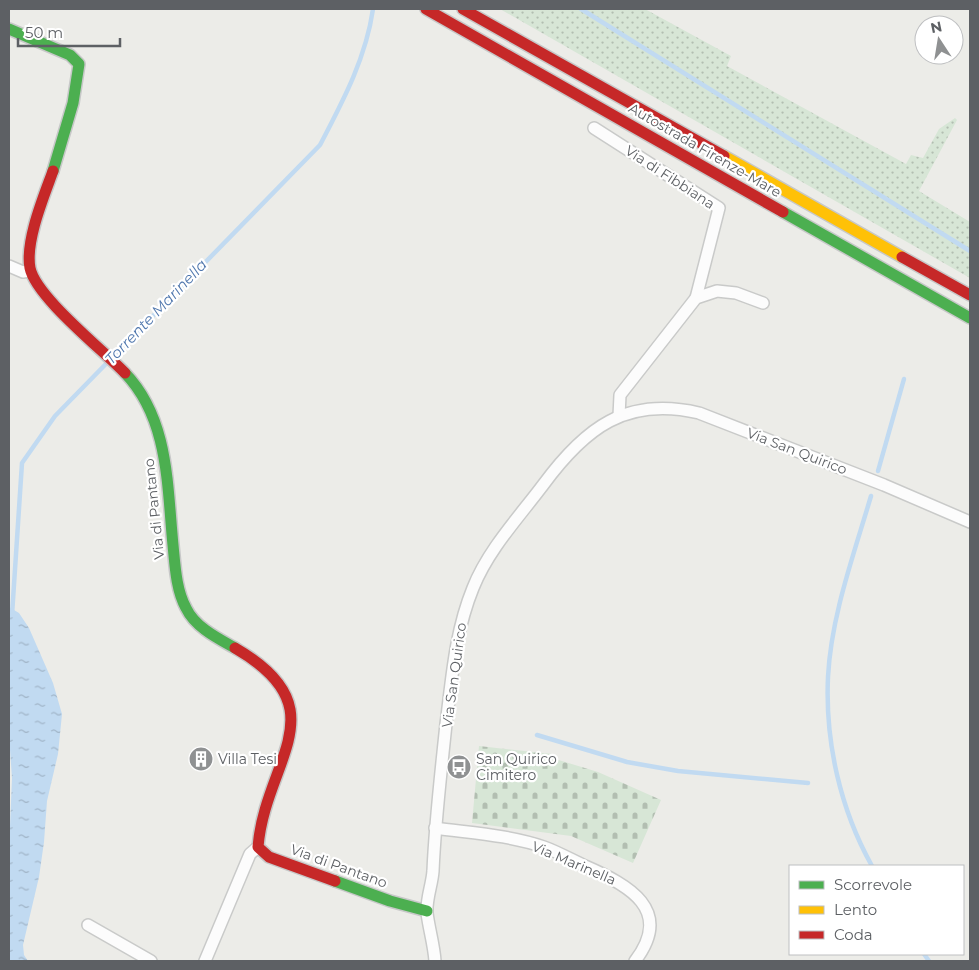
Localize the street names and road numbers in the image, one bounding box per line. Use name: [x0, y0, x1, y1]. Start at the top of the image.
street label: Autostrada Firenze-Mare: [625, 99, 785, 201]
street label: Via di Fibbiana: [622, 141, 718, 213]
street label: Via San Quirico: [744, 424, 850, 478]
street label: Via di Pantano: [140, 457, 168, 560]
street label: Via San Quirico: [438, 621, 470, 729]
street label: Via Marinella: [529, 837, 619, 889]
street label: Via di Pantano: [288, 840, 390, 892]

